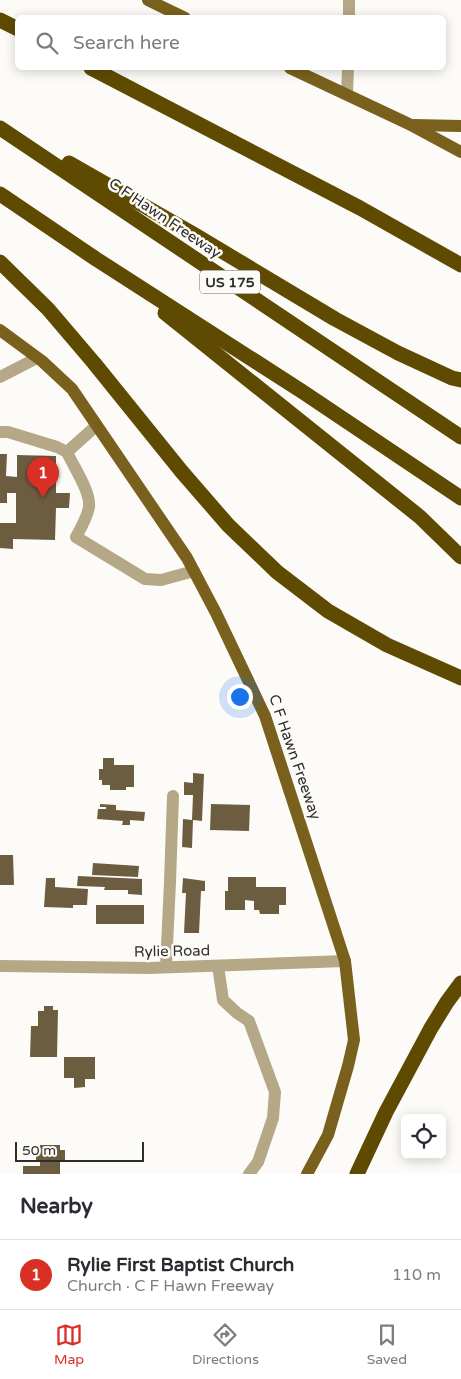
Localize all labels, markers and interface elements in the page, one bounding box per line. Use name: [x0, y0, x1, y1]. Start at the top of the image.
search box: [15, 15, 446, 70]
icon: search: [33, 29, 61, 57]
text: Search here: [73, 32, 180, 54]
street label: C F Hawn Freeway: [106, 174, 224, 262]
road number: US 175: [200, 270, 260, 294]
pin: 1: [27, 457, 59, 498]
your location: [227, 684, 253, 710]
street label: C F Hawn Freeway: [265, 692, 325, 822]
street label: Rylie Road: [134, 941, 210, 961]
map controls: [401, 1114, 446, 1159]
button: locate: [401, 1114, 446, 1159]
scale bar: [15, 1139, 144, 1162]
text: 50 m: [22, 1142, 56, 1159]
text: Nearby: [20, 1194, 93, 1219]
text: Rylie First Baptist Church: [67, 1254, 294, 1276]
text: 1: [31, 1265, 41, 1285]
text: 110 m: [392, 1265, 441, 1285]
text: Church · C F Hawn Freeway: [67, 1276, 274, 1296]
tab: Map: [54, 1321, 84, 1368]
tab: Directions: [192, 1321, 259, 1368]
tab: Saved: [367, 1321, 407, 1368]

